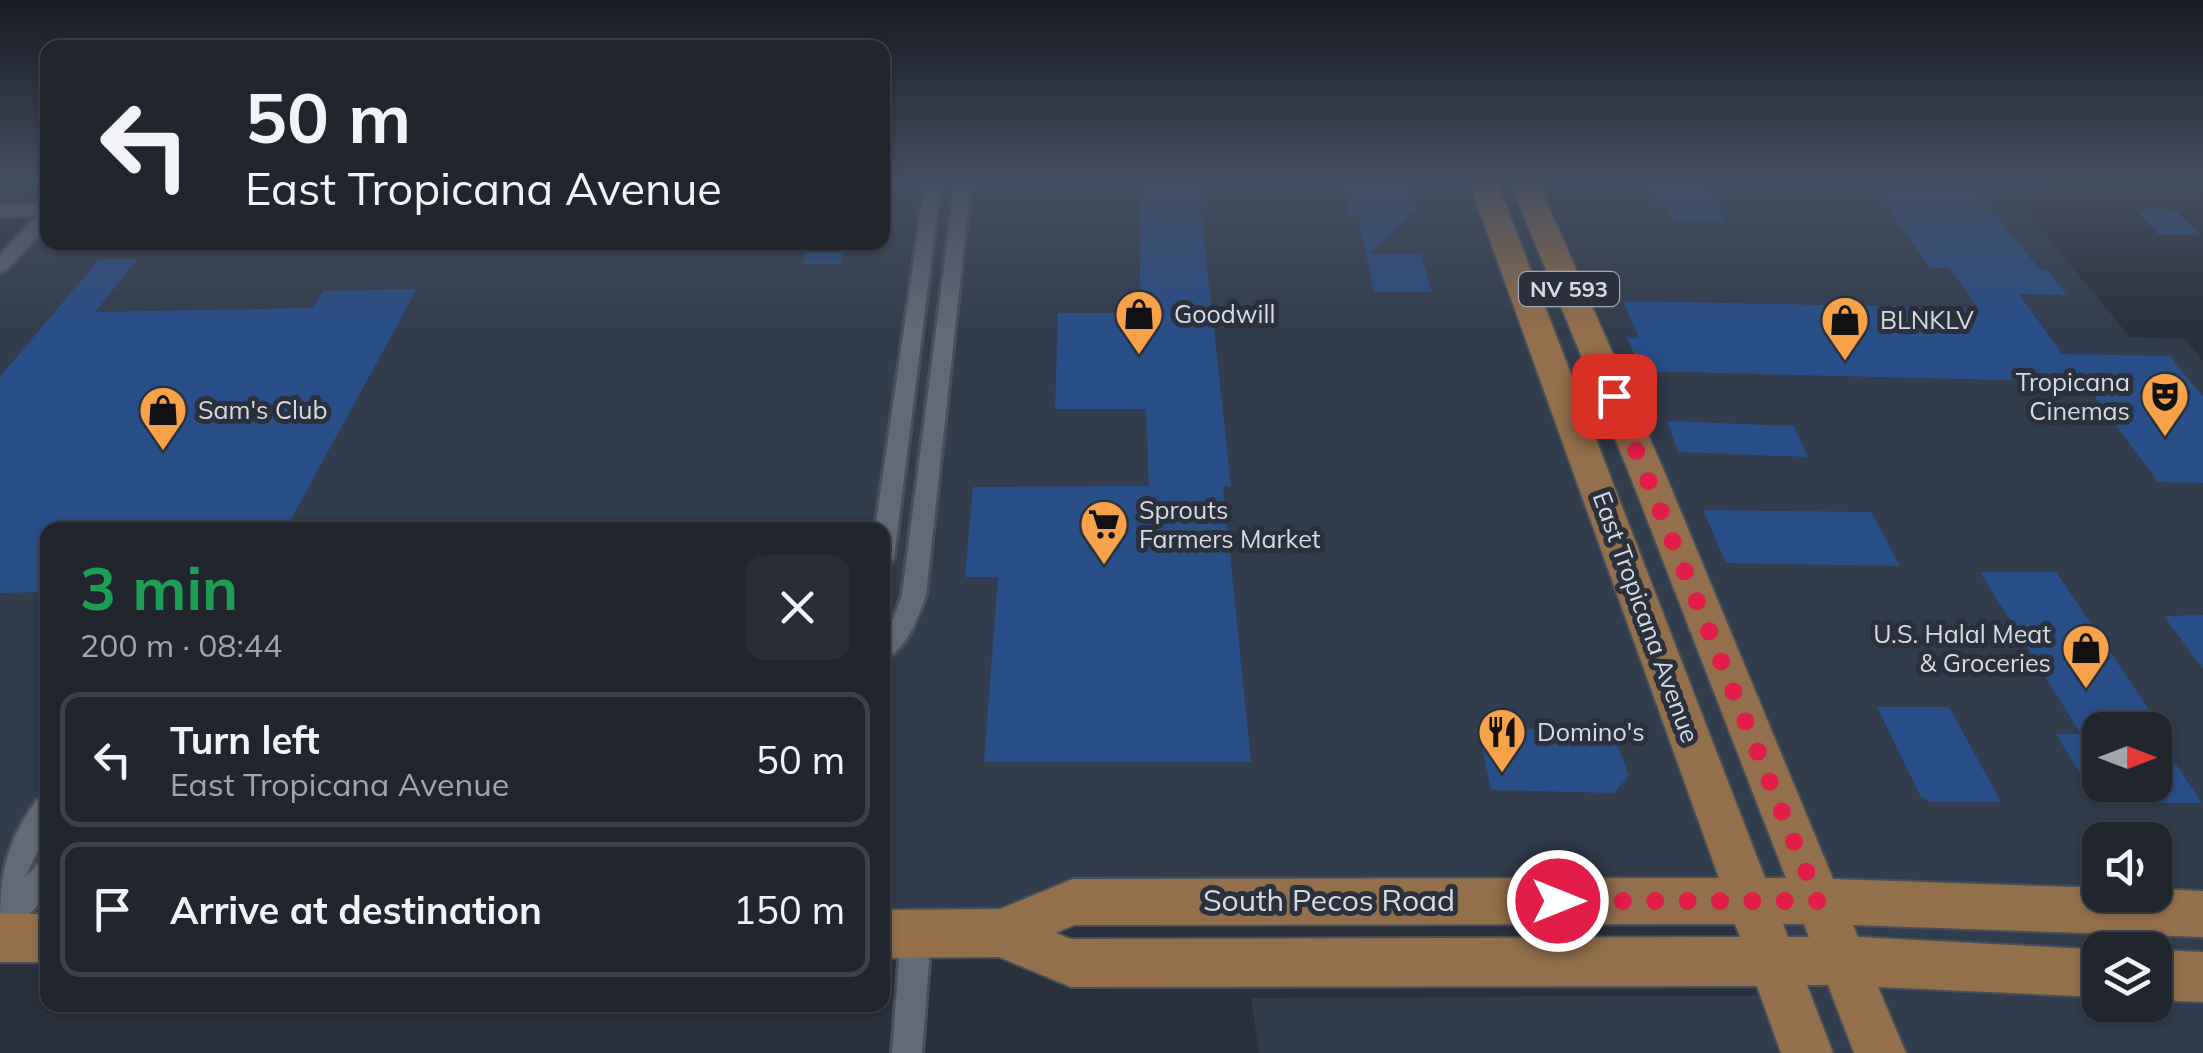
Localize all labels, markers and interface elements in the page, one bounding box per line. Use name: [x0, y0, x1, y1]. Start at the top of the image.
text: 50 m: [245, 73, 411, 161]
icon: left: [80, 80, 210, 210]
text: East Tropicana Avenue: [245, 160, 722, 216]
road number: NV 593: [1519, 272, 1619, 306]
shop icon: Goodwill: [1113, 288, 1165, 356]
shop icon: BLNKLV: [1819, 294, 1871, 362]
place label: Goodwill: [1174, 298, 1275, 329]
place label: BLNKLV: [1880, 304, 1974, 335]
pin: [1572, 354, 1657, 439]
place label: Tropicana Cinemas: [2016, 366, 2130, 426]
icon: arrive: [1587, 369, 1642, 424]
theatre icon: Tropicana Cinemas: [2139, 370, 2191, 438]
shop icon: Sam's Club: [137, 384, 189, 452]
place label: Sam's Club: [198, 394, 327, 425]
street label: East Tropicana Avenue: [1587, 487, 1706, 747]
place label: Sprouts Farmers Market: [1139, 494, 1321, 554]
supermarket icon: Sprouts Farmers Market: [1078, 498, 1130, 566]
text: 3 min: [80, 550, 238, 625]
button: close: [745, 555, 850, 660]
place label: U.S. Halal Meat & Groceries: [1873, 618, 2051, 678]
shop icon: U.S. Halal Meat & Groceries: [2060, 622, 2112, 690]
text: 200 m · 08:44: [80, 625, 282, 665]
restaurant icon: Domino's: [1476, 706, 1528, 774]
north arrow: [2082, 712, 2172, 802]
map controls: [2082, 712, 2172, 1022]
text: Turn left: [170, 716, 320, 764]
place label: Domino's: [1537, 716, 1645, 747]
icon: left: [85, 732, 140, 787]
text: 50 m: [756, 736, 845, 784]
text: East Tropicana Avenue: [170, 764, 509, 804]
button: sound: [2082, 822, 2172, 912]
position arrow: [1506, 849, 1610, 953]
street label: South Pecos Road: [1203, 881, 1455, 919]
icon: arrive: [85, 882, 140, 937]
text: Arrive at destination: [170, 886, 542, 934]
text: 150 m: [733, 886, 845, 934]
button: layers: [2082, 932, 2172, 1022]

